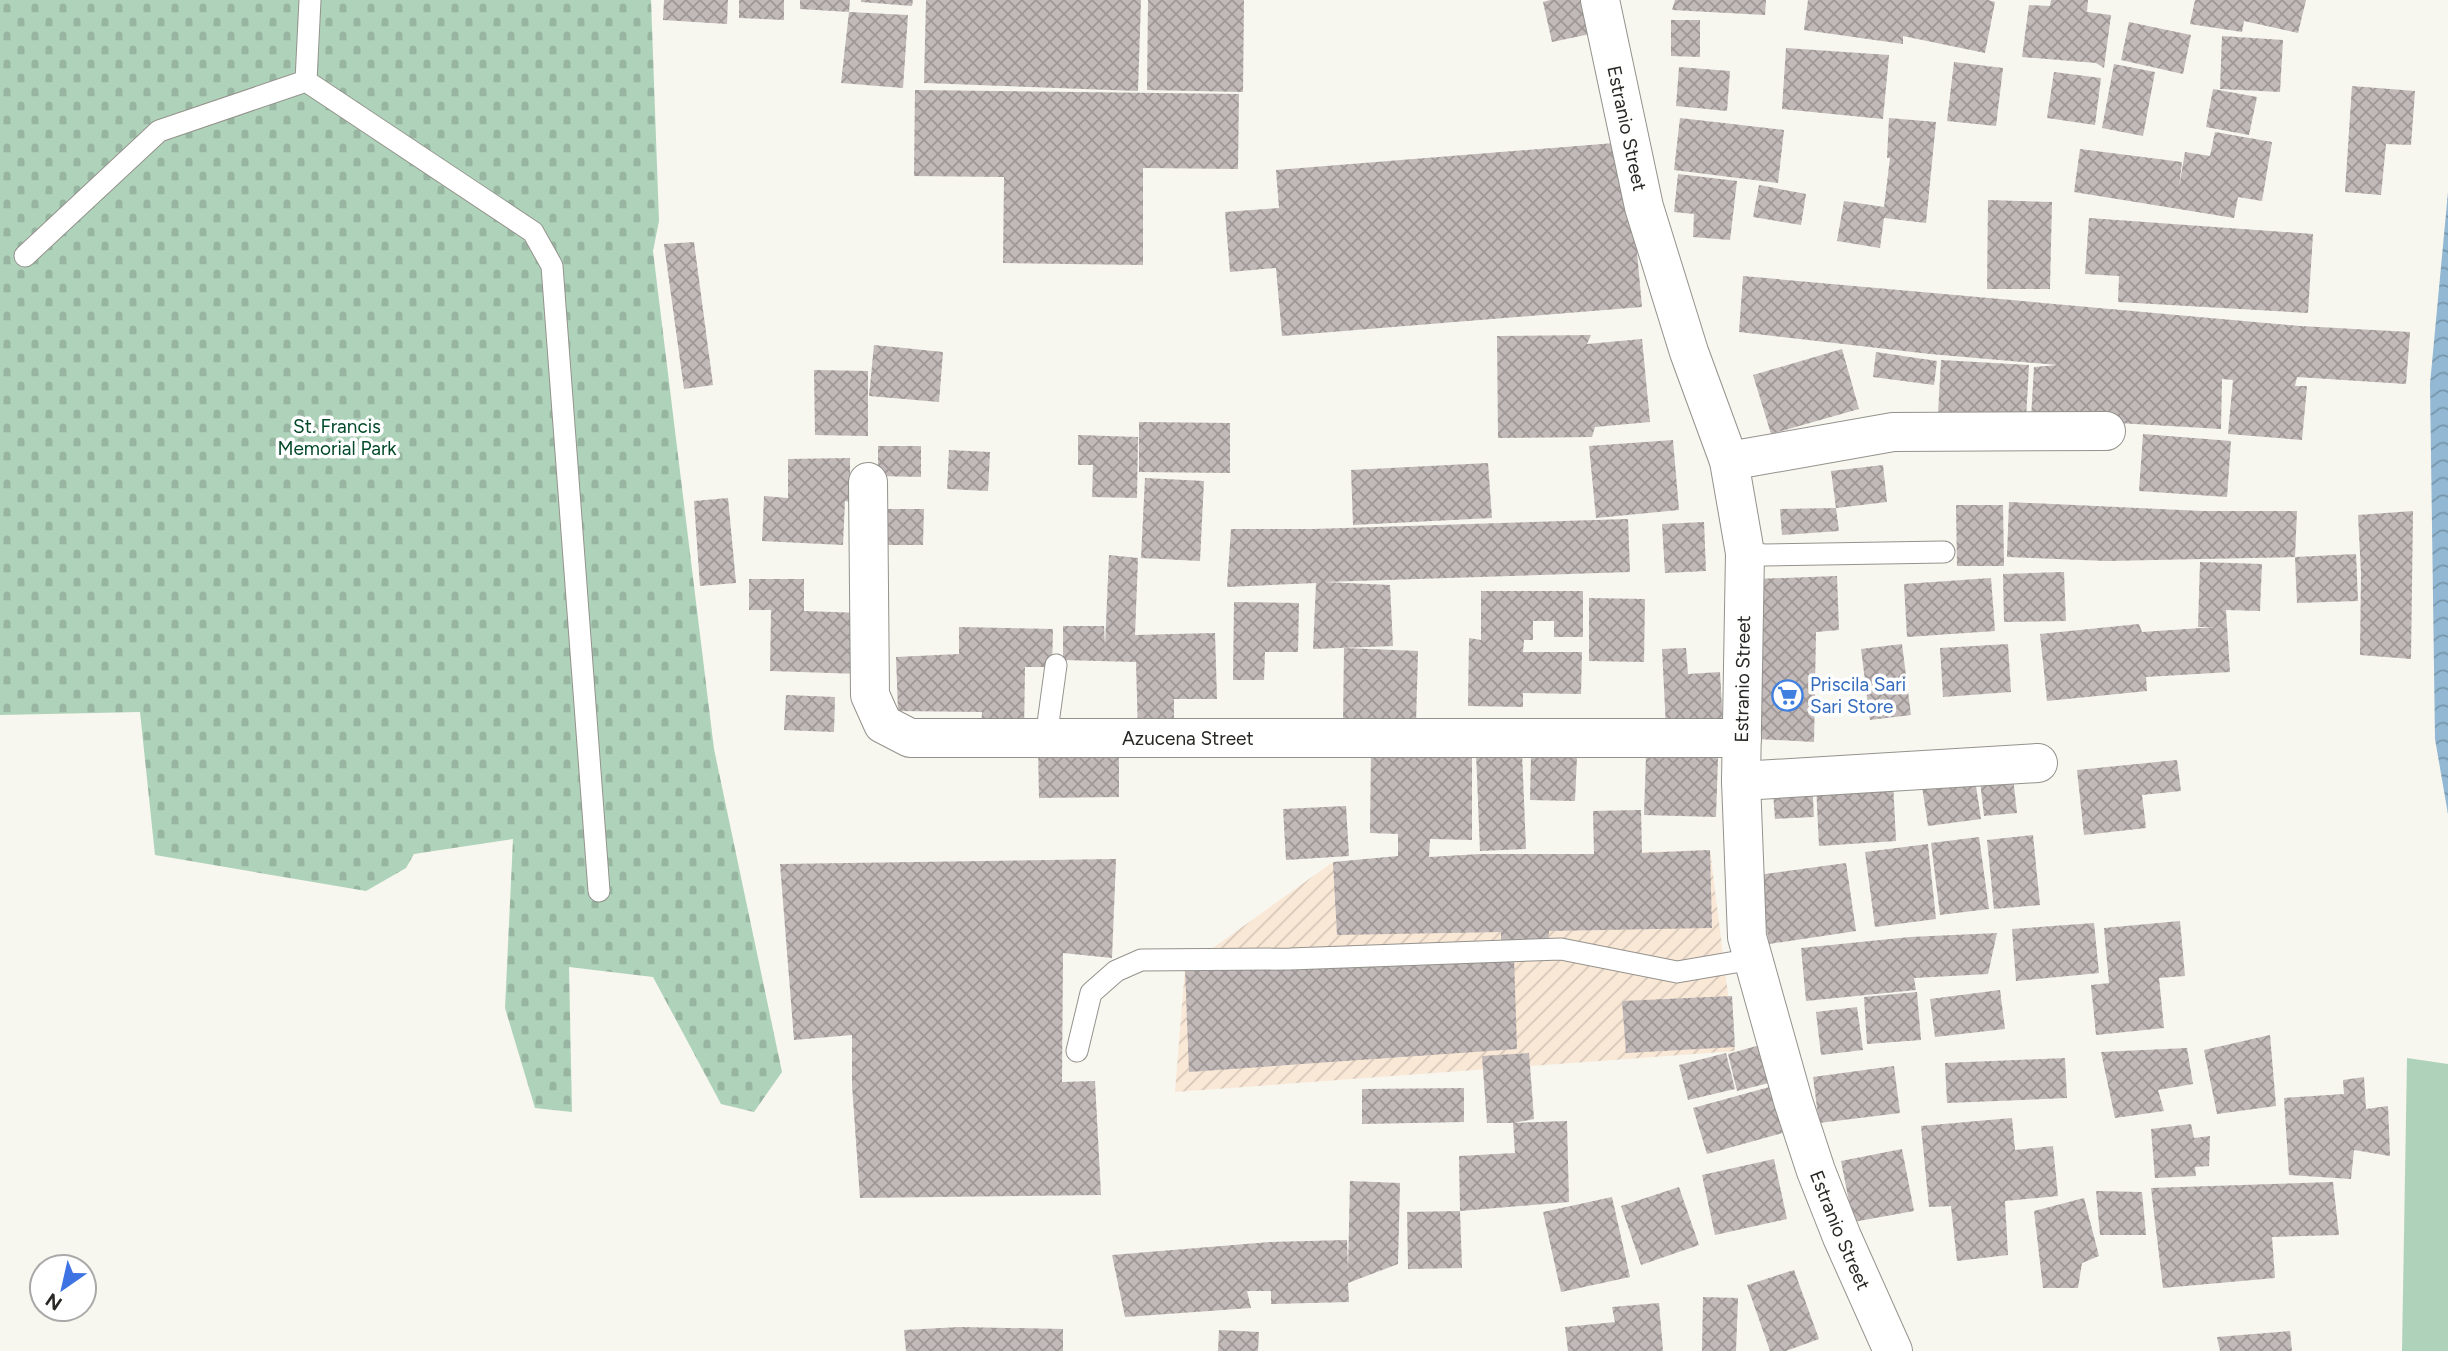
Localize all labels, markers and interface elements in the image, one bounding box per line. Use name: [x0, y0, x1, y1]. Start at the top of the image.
street label: Estranio Street: [1602, 64, 1651, 193]
park label: St. Francis Memorial Park: [277, 415, 397, 460]
street label: Estranio Street: [1730, 615, 1755, 743]
place label: Priscila Sari Sari Store: [1810, 673, 1906, 718]
supermarket icon: Priscila Sari Sari Store: [1770, 678, 1804, 712]
street label: Azucena Street: [1122, 727, 1254, 750]
street label: Estranio Street: [1805, 1167, 1875, 1294]
north arrow: [28, 1253, 98, 1323]
text: N: [41, 1288, 66, 1315]

